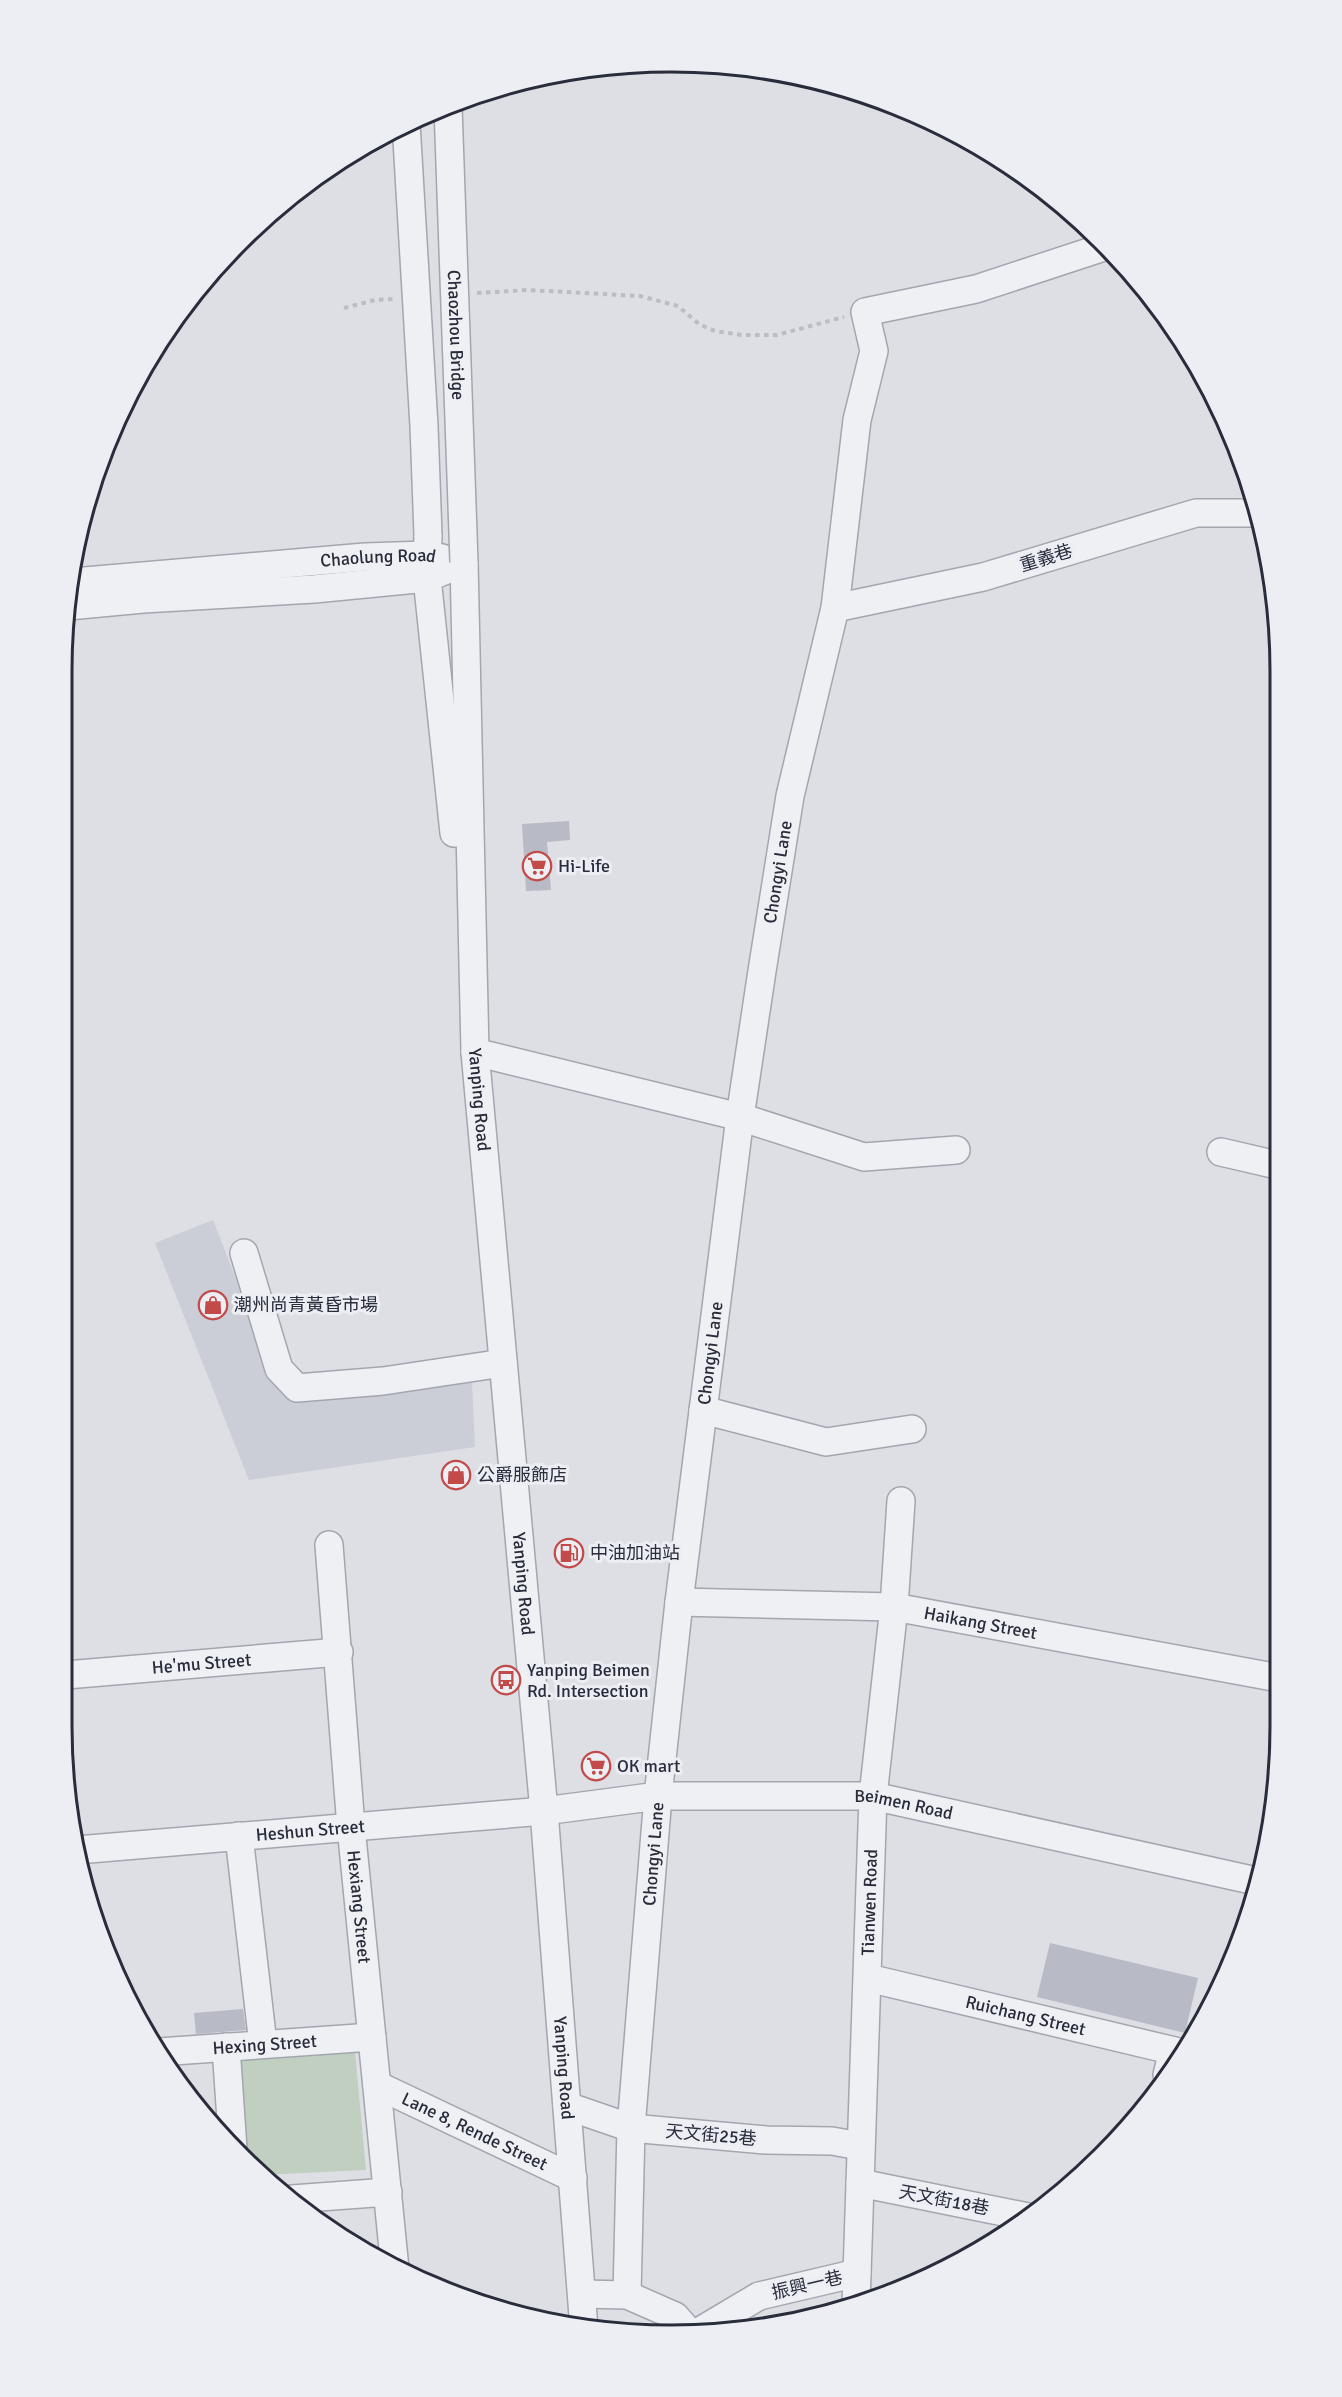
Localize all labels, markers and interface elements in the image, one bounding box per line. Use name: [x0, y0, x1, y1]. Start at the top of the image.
street label: Chaozhou Bridge: [443, 269, 469, 400]
street label: 重義巷: [1017, 540, 1075, 576]
street label: Chaolung Road: [319, 544, 438, 572]
street label: Chongyi Lane: [759, 819, 797, 925]
supermarket icon: Hi-Life: [521, 850, 553, 882]
place label: Hi-Life: [558, 855, 610, 877]
street label: Yanping Road: [464, 1047, 495, 1152]
shop icon: 潮州尚青黃昏市場: [197, 1289, 229, 1321]
place label: 潮州尚青黃昏市場: [234, 1294, 378, 1316]
street label: Chongyi Lane: [693, 1300, 728, 1406]
shop icon: 公爵服飾店: [440, 1459, 472, 1491]
place label: 公爵服飾店: [477, 1464, 567, 1486]
street label: Yanping Road: [508, 1531, 539, 1636]
fuel station icon: 中油加油站: [553, 1537, 585, 1569]
place label: 中油加油站: [590, 1542, 680, 1564]
street label: Haikang Street: [922, 1602, 1039, 1644]
street label: He'mu Street: [151, 1648, 252, 1679]
place label: Yanping Beimen Rd. Intersection: [527, 1659, 650, 1702]
bus stop icon: Yanping Beimen Rd. Intersection: [490, 1664, 522, 1696]
supermarket icon: OK mart: [580, 1750, 612, 1782]
place label: OK mart: [617, 1755, 680, 1777]
street label: Beimen Road: [854, 1785, 955, 1824]
street label: Chongyi Lane: [638, 1801, 668, 1907]
street label: Heshun Street: [255, 1815, 366, 1846]
street label: Hexiang Street: [342, 1849, 376, 1964]
street label: Tianwen Road: [857, 1849, 882, 1956]
street label: Ruichang Street: [963, 1991, 1088, 2040]
street label: Yanping Road: [549, 2016, 579, 2120]
street label: Hexing Street: [212, 2030, 318, 2059]
street label: Lane 8, Rende Street: [398, 2087, 551, 2175]
street label: 天文街25巷: [664, 2120, 758, 2150]
street label: 天文街18巷: [897, 2180, 991, 2220]
street label: 振興一巷: [769, 2266, 845, 2304]

